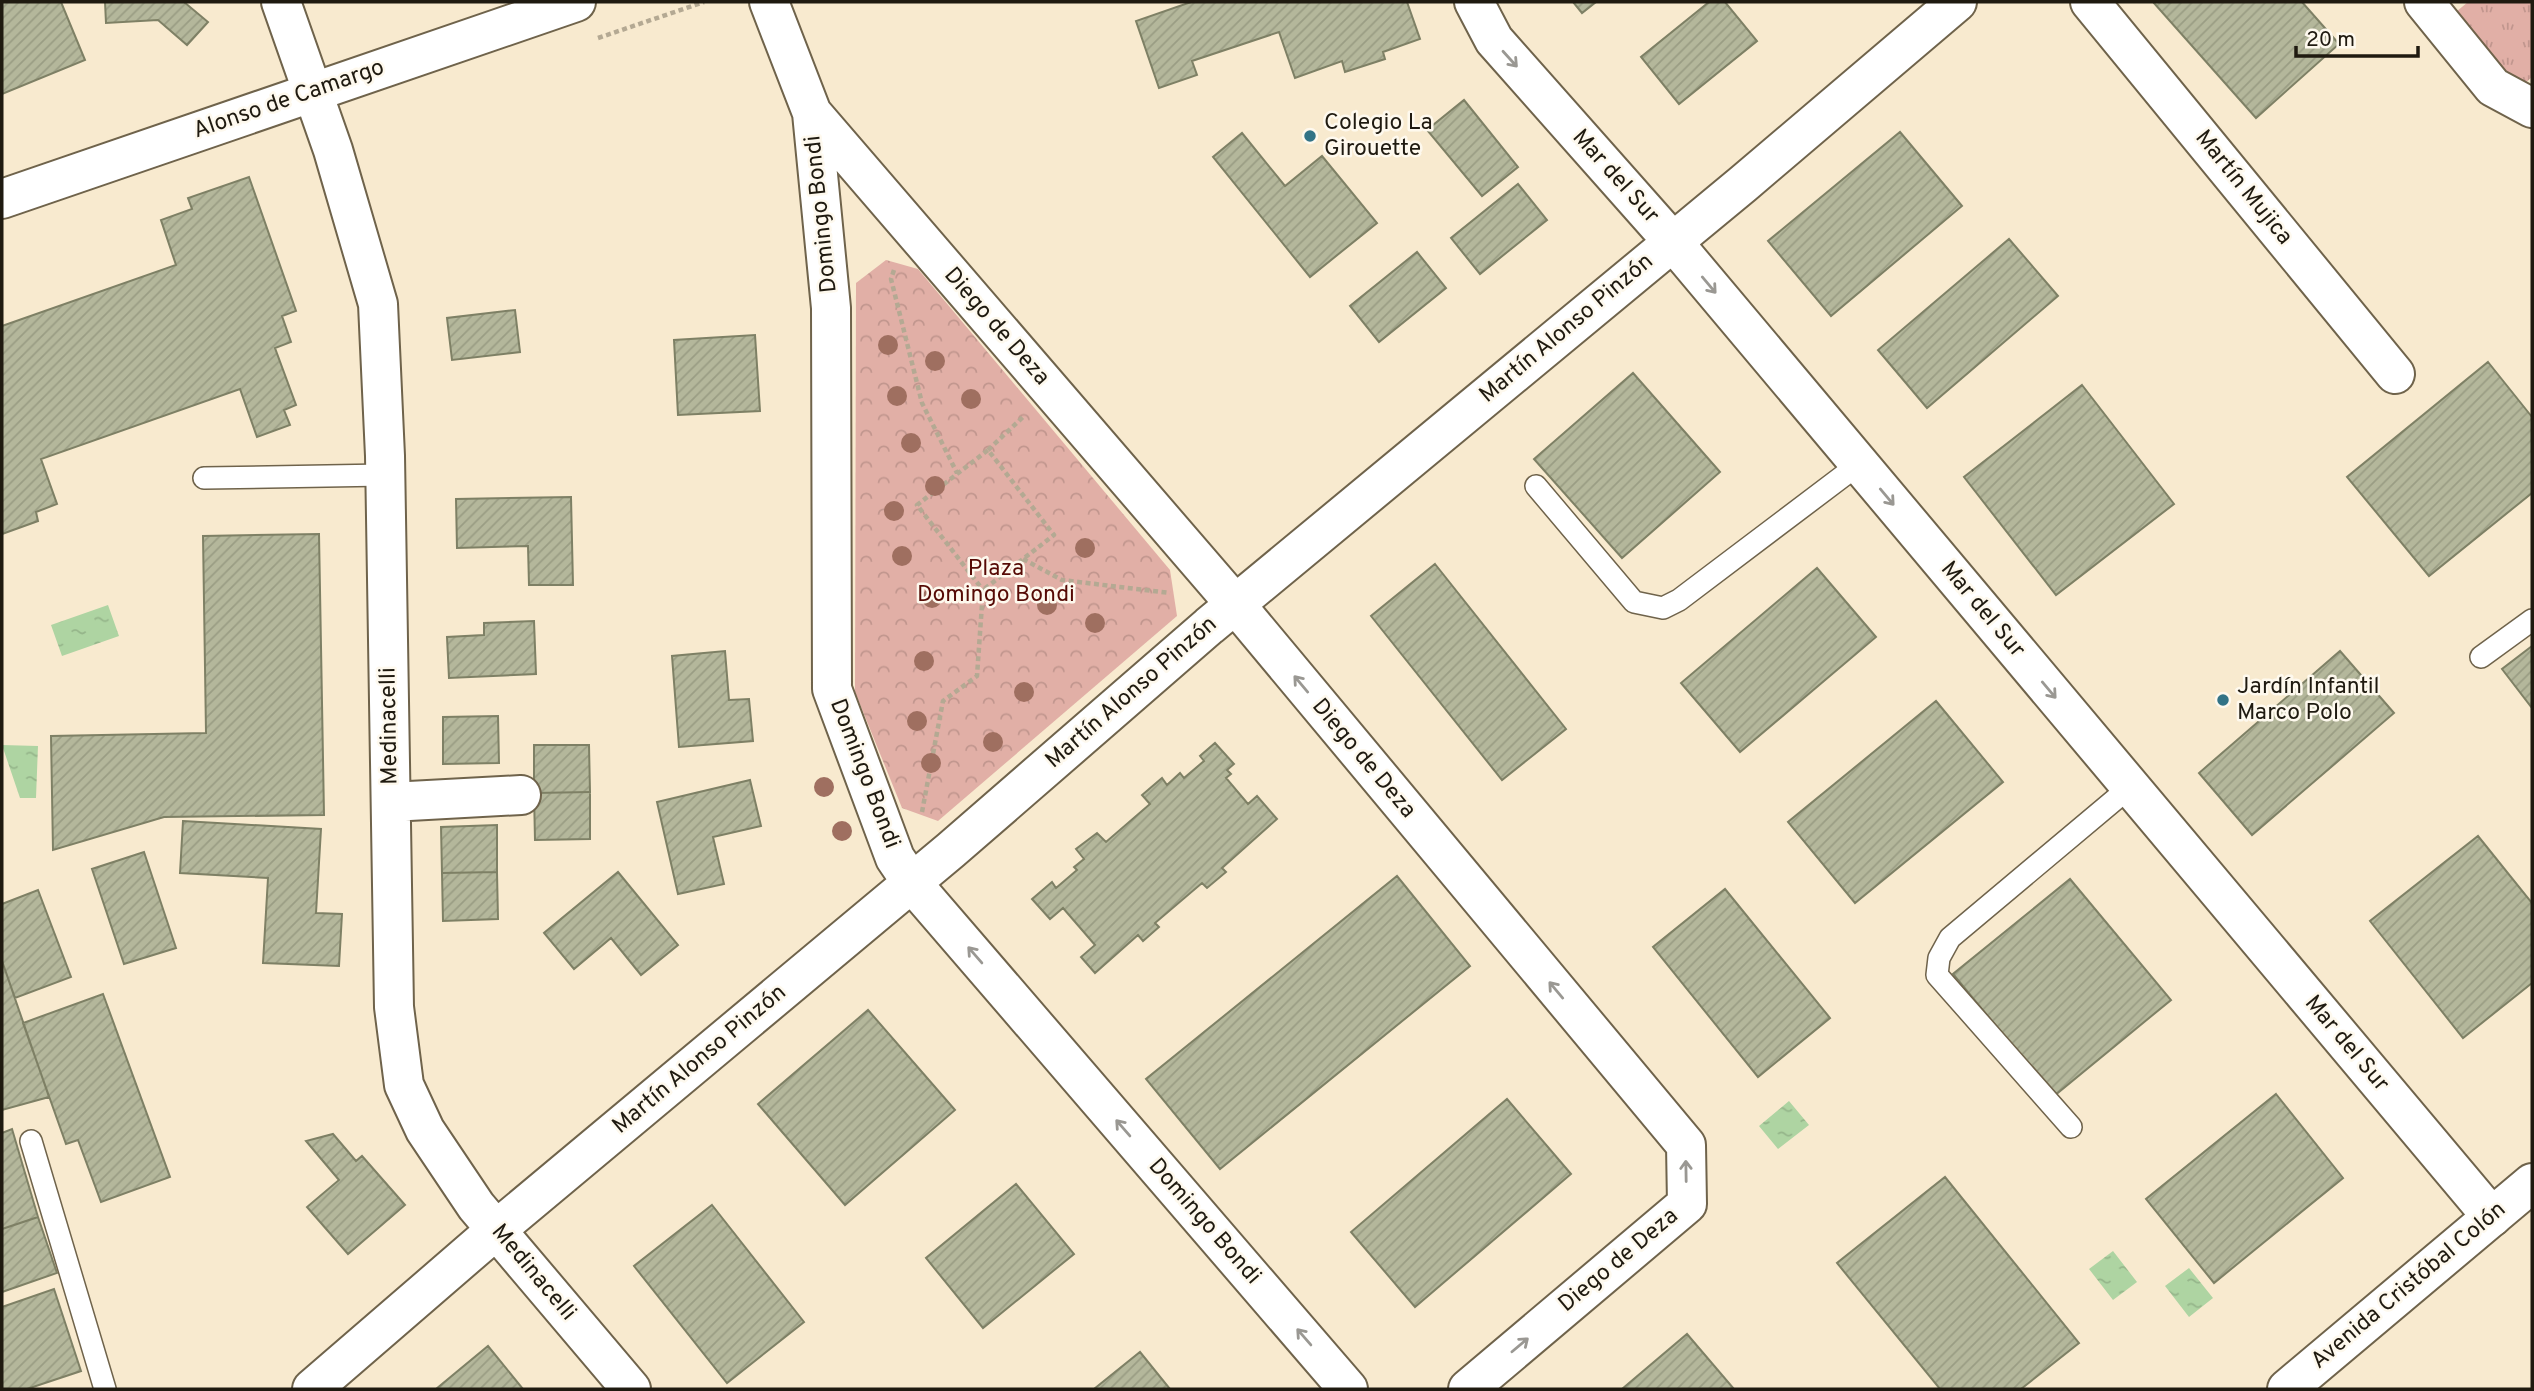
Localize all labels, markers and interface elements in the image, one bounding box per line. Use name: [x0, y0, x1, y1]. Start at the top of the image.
scale bar: [2296, 14, 2418, 58]
text: 20 m: [2306, 27, 2355, 54]
one-way arrow: [1502, 50, 1518, 68]
street label: Alonso de Camargo: [190, 54, 388, 146]
place label: Colegio La Girouette: [1324, 109, 1433, 164]
street label: Mar del Sur: [1565, 124, 1665, 230]
street label: Martín Mujica: [2188, 125, 2298, 251]
marker: Colegio La Girouette: [1302, 128, 1318, 144]
street label: Domingo Bondi: [799, 134, 845, 294]
street label: Martín Alonso Pinzón: [1474, 248, 1660, 410]
street label: Diego de Deza: [937, 262, 1055, 392]
one-way arrow: [1701, 276, 1717, 294]
one-way arrow: [1879, 487, 1895, 505]
park label: Plaza Domingo Bondi: [917, 555, 1075, 610]
street label: Mar del Sur: [1933, 556, 2031, 664]
street label: Martín Alonso Pinzón: [1040, 611, 1224, 775]
street label: Medinacelli: [374, 667, 406, 785]
place label: Jardín Infantil Marco Polo: [2237, 673, 2380, 728]
one-way arrow: [1293, 675, 1308, 693]
one-way arrow: [2041, 680, 2057, 698]
marker: Jardín Infantil Marco Polo: [2215, 692, 2231, 708]
street label: Diego de Deza: [1305, 693, 1421, 825]
street label: Domingo Bondi: [822, 695, 906, 853]
one-way arrow: [967, 946, 983, 964]
street label: Martín Alonso Pinzón: [607, 979, 793, 1141]
one-way arrow: [1549, 981, 1565, 999]
street label: Mar del Sur: [2297, 990, 2395, 1098]
one-way arrow: [1115, 1119, 1131, 1137]
street label: Domingo Bondi: [1141, 1153, 1267, 1291]
one-way arrow: [1679, 1159, 1693, 1182]
street label: Avenida Cristóbal Colón: [2306, 1196, 2512, 1376]
street label: Diego de Deza: [1553, 1203, 1685, 1319]
street label: Medinacelli: [484, 1219, 582, 1327]
one-way arrow: [1296, 1329, 1311, 1347]
one-way arrow: [1511, 1337, 1529, 1353]

